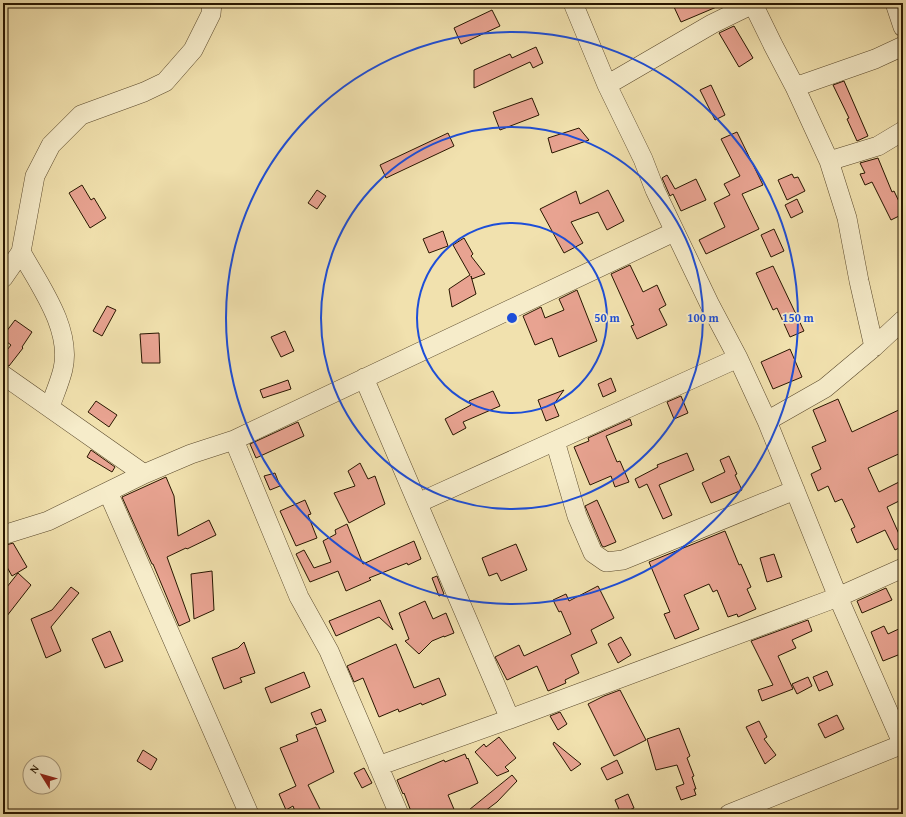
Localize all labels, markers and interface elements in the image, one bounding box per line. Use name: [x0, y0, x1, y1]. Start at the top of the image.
text: 50 m: [594, 309, 620, 326]
text: 100 m: [687, 309, 720, 326]
text: 150 m: [782, 309, 815, 326]
centre of rings: [505, 311, 519, 325]
north arrow: [22, 755, 62, 795]
text: N: [25, 761, 43, 777]

